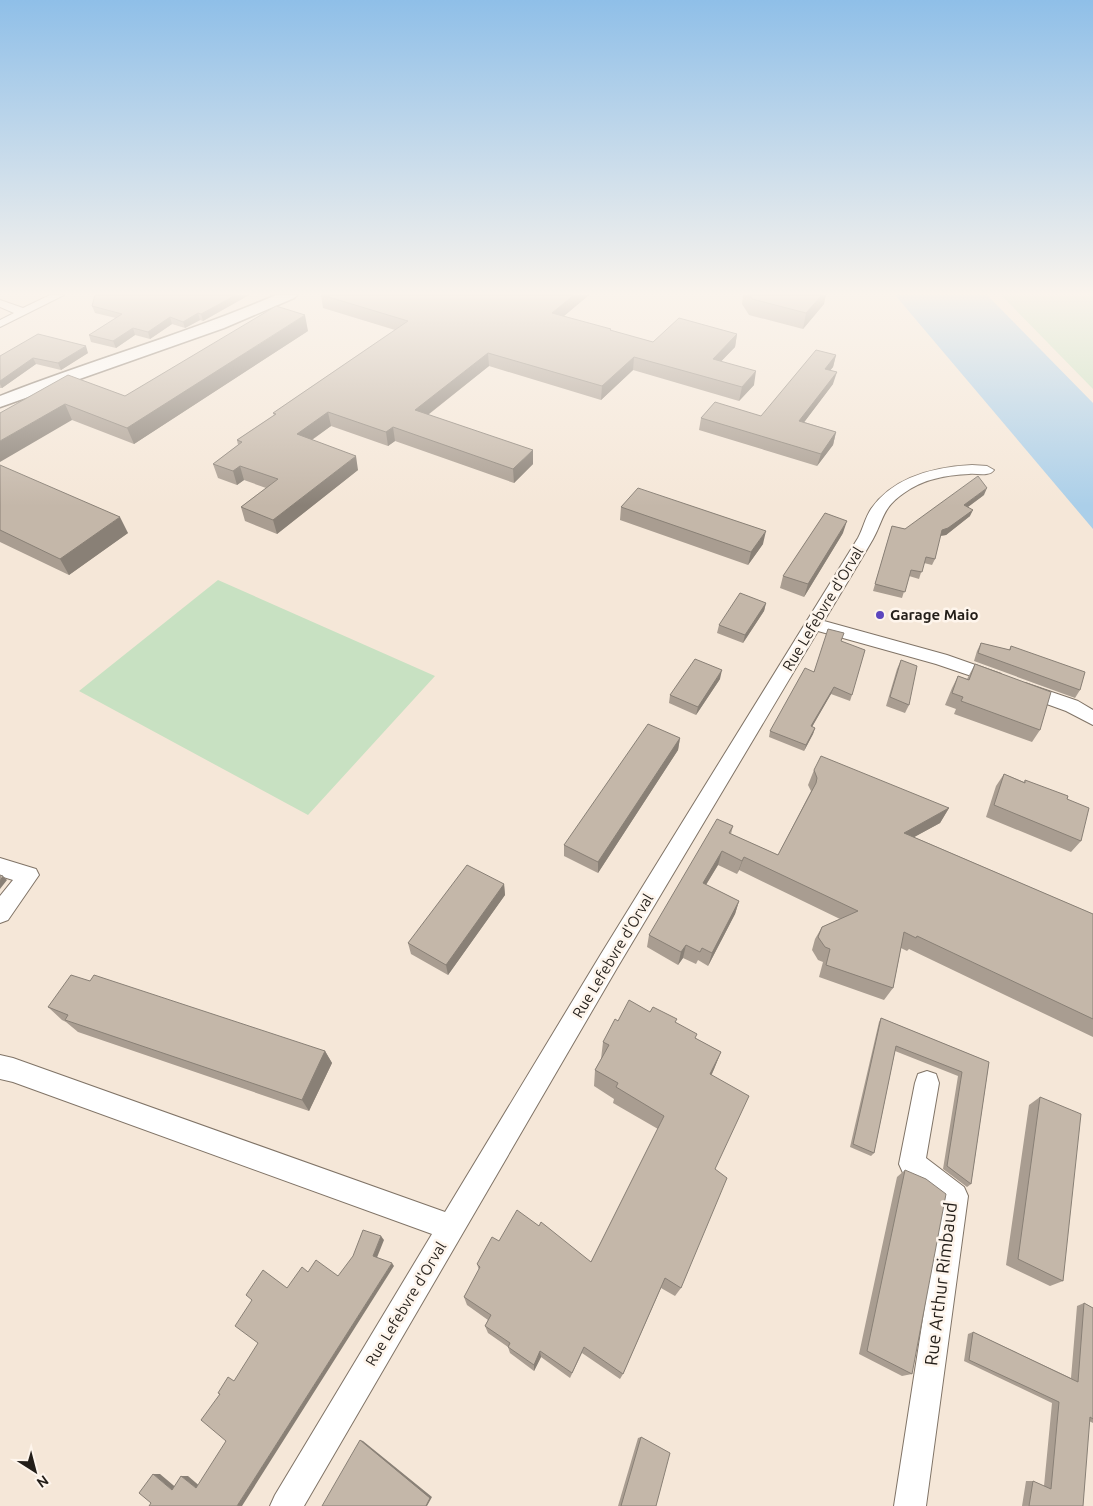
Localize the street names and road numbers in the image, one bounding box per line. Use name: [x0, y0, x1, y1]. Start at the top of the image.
street label: Rue Lefebvre d'Orval: [779, 544, 866, 674]
street label: Rue Lefebvre d'Orval: [569, 891, 656, 1021]
street label: Rue Arthur Rimbaud: [920, 1201, 960, 1367]
street label: Rue Lefebvre d'Orval: [362, 1239, 449, 1369]

